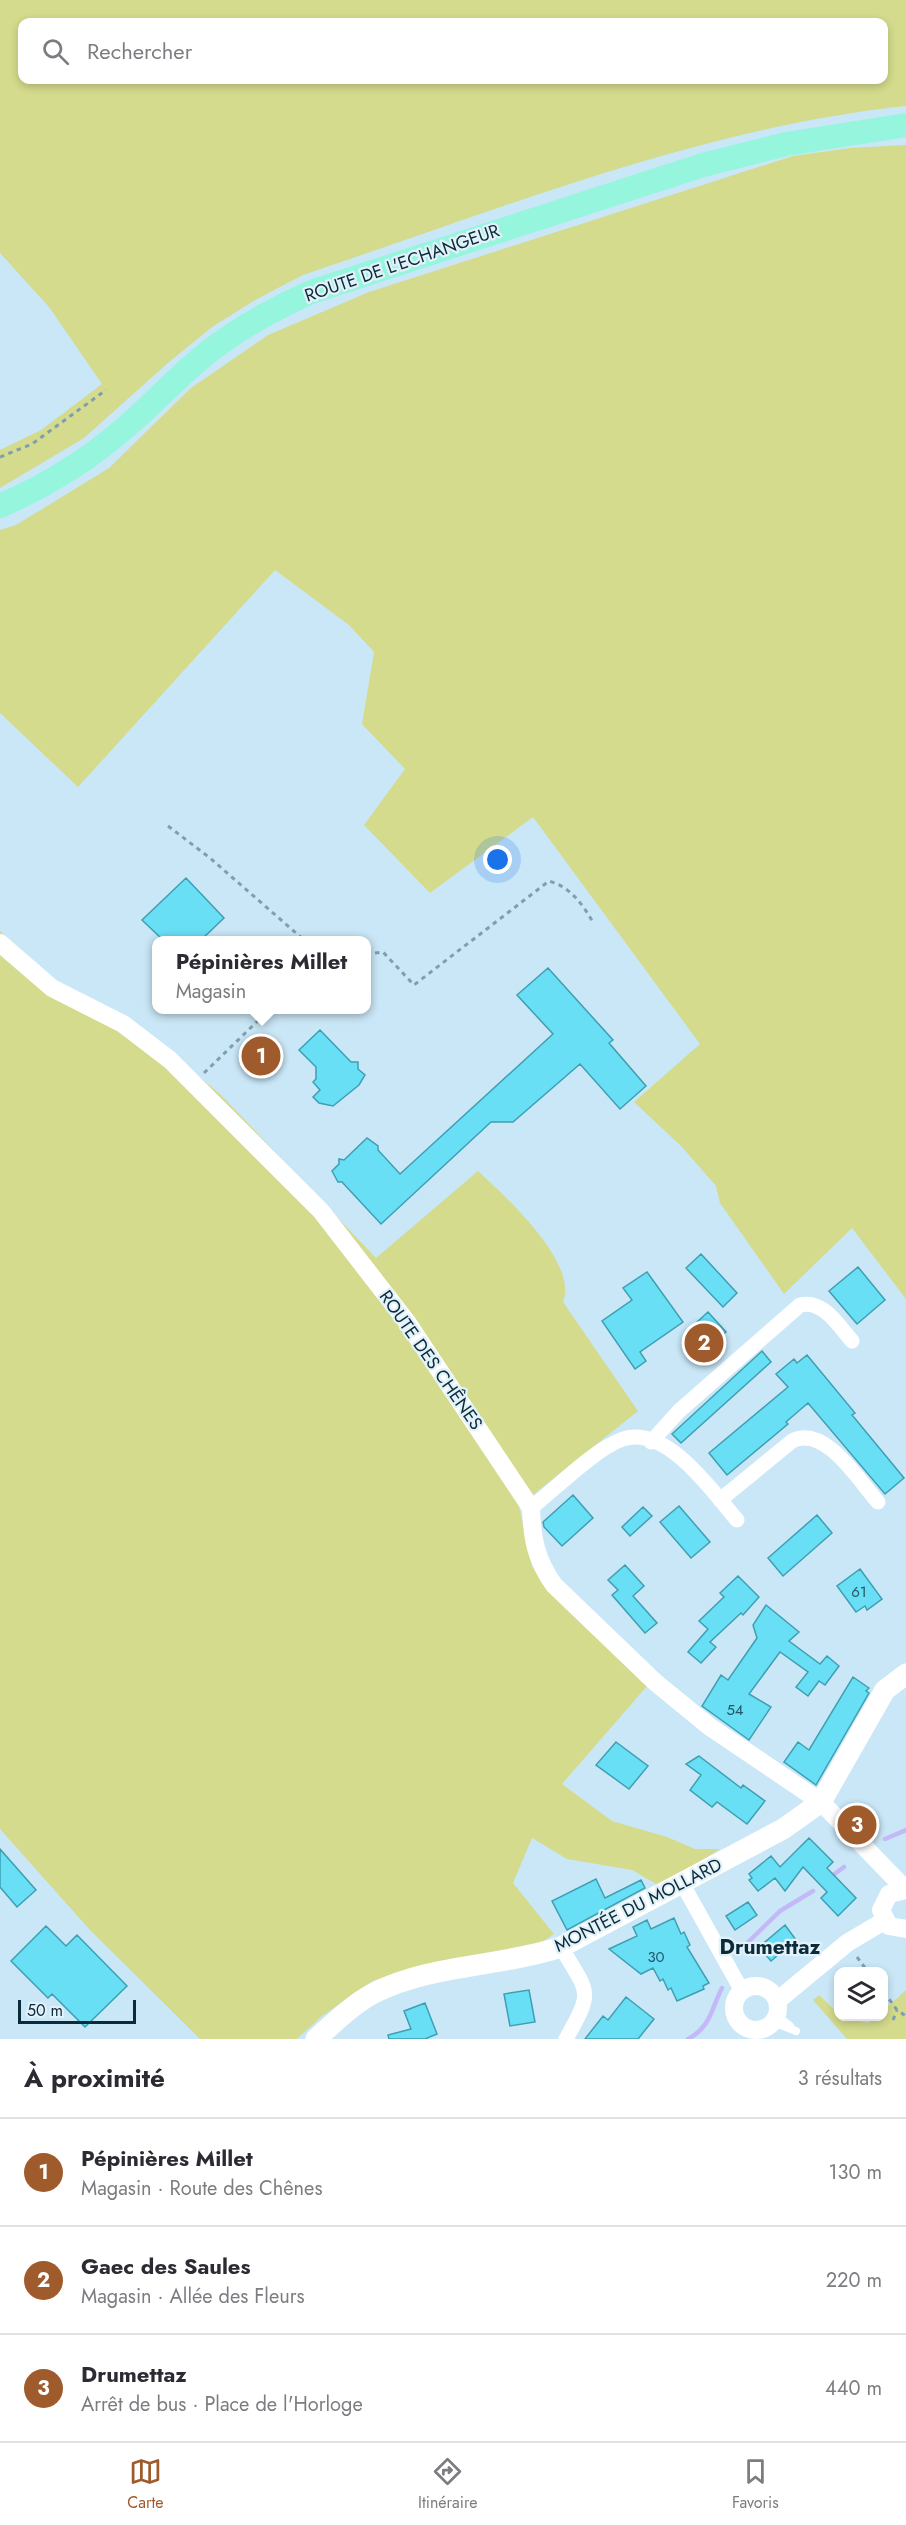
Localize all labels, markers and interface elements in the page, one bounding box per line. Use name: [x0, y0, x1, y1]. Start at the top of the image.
search box: [18, 18, 888, 84]
icon: search: [39, 35, 72, 68]
text: Rechercher: [87, 35, 192, 67]
street label: ROUTE DE L'ECHANGEUR: [301, 217, 503, 309]
your location: [483, 845, 512, 874]
popup: [152, 936, 371, 1014]
text: Pépinières Millet: [176, 945, 347, 977]
text: Magasin: [176, 977, 246, 1006]
pin: 1: [242, 1034, 280, 1078]
street label: ROUTE DES CHÊNES: [373, 1285, 489, 1435]
pin: 2: [684, 1320, 724, 1366]
house number: 61: [851, 1581, 867, 1603]
house number: 54: [726, 1699, 744, 1721]
pin: 3: [838, 1802, 876, 1848]
street label: MONTÉE DU MOLLARD: [550, 1851, 726, 1959]
district label: Drumettaz: [720, 1932, 821, 1962]
house number: 30: [647, 1946, 665, 1968]
map controls: [834, 1967, 888, 2021]
button: layers: [834, 1967, 888, 2021]
scale bar: [18, 1997, 136, 2024]
text: 50 m: [27, 1999, 63, 2022]
text: À proximité: [24, 2059, 165, 2097]
text: 3 résultats: [798, 2064, 882, 2093]
text: Pépinières Millet: [81, 2142, 253, 2174]
text: 1: [38, 2158, 49, 2187]
text: 130 m: [828, 2158, 882, 2187]
text: Magasin · Route des Chênes: [81, 2174, 322, 2203]
text: Gaec des Saules: [81, 2250, 251, 2282]
text: 2: [37, 2266, 50, 2295]
text: 220 m: [826, 2266, 882, 2295]
text: Magasin · Allée des Fleurs: [81, 2282, 305, 2311]
text: Drumettaz: [81, 2358, 187, 2390]
text: 3: [37, 2374, 50, 2403]
text: 440 m: [825, 2374, 882, 2403]
text: Arrêt de bus · Place de l'Horloge: [81, 2390, 363, 2419]
tab: Carte: [127, 2455, 163, 2514]
tab: Itinéraire: [418, 2455, 477, 2514]
tab: Favoris: [732, 2455, 779, 2514]

